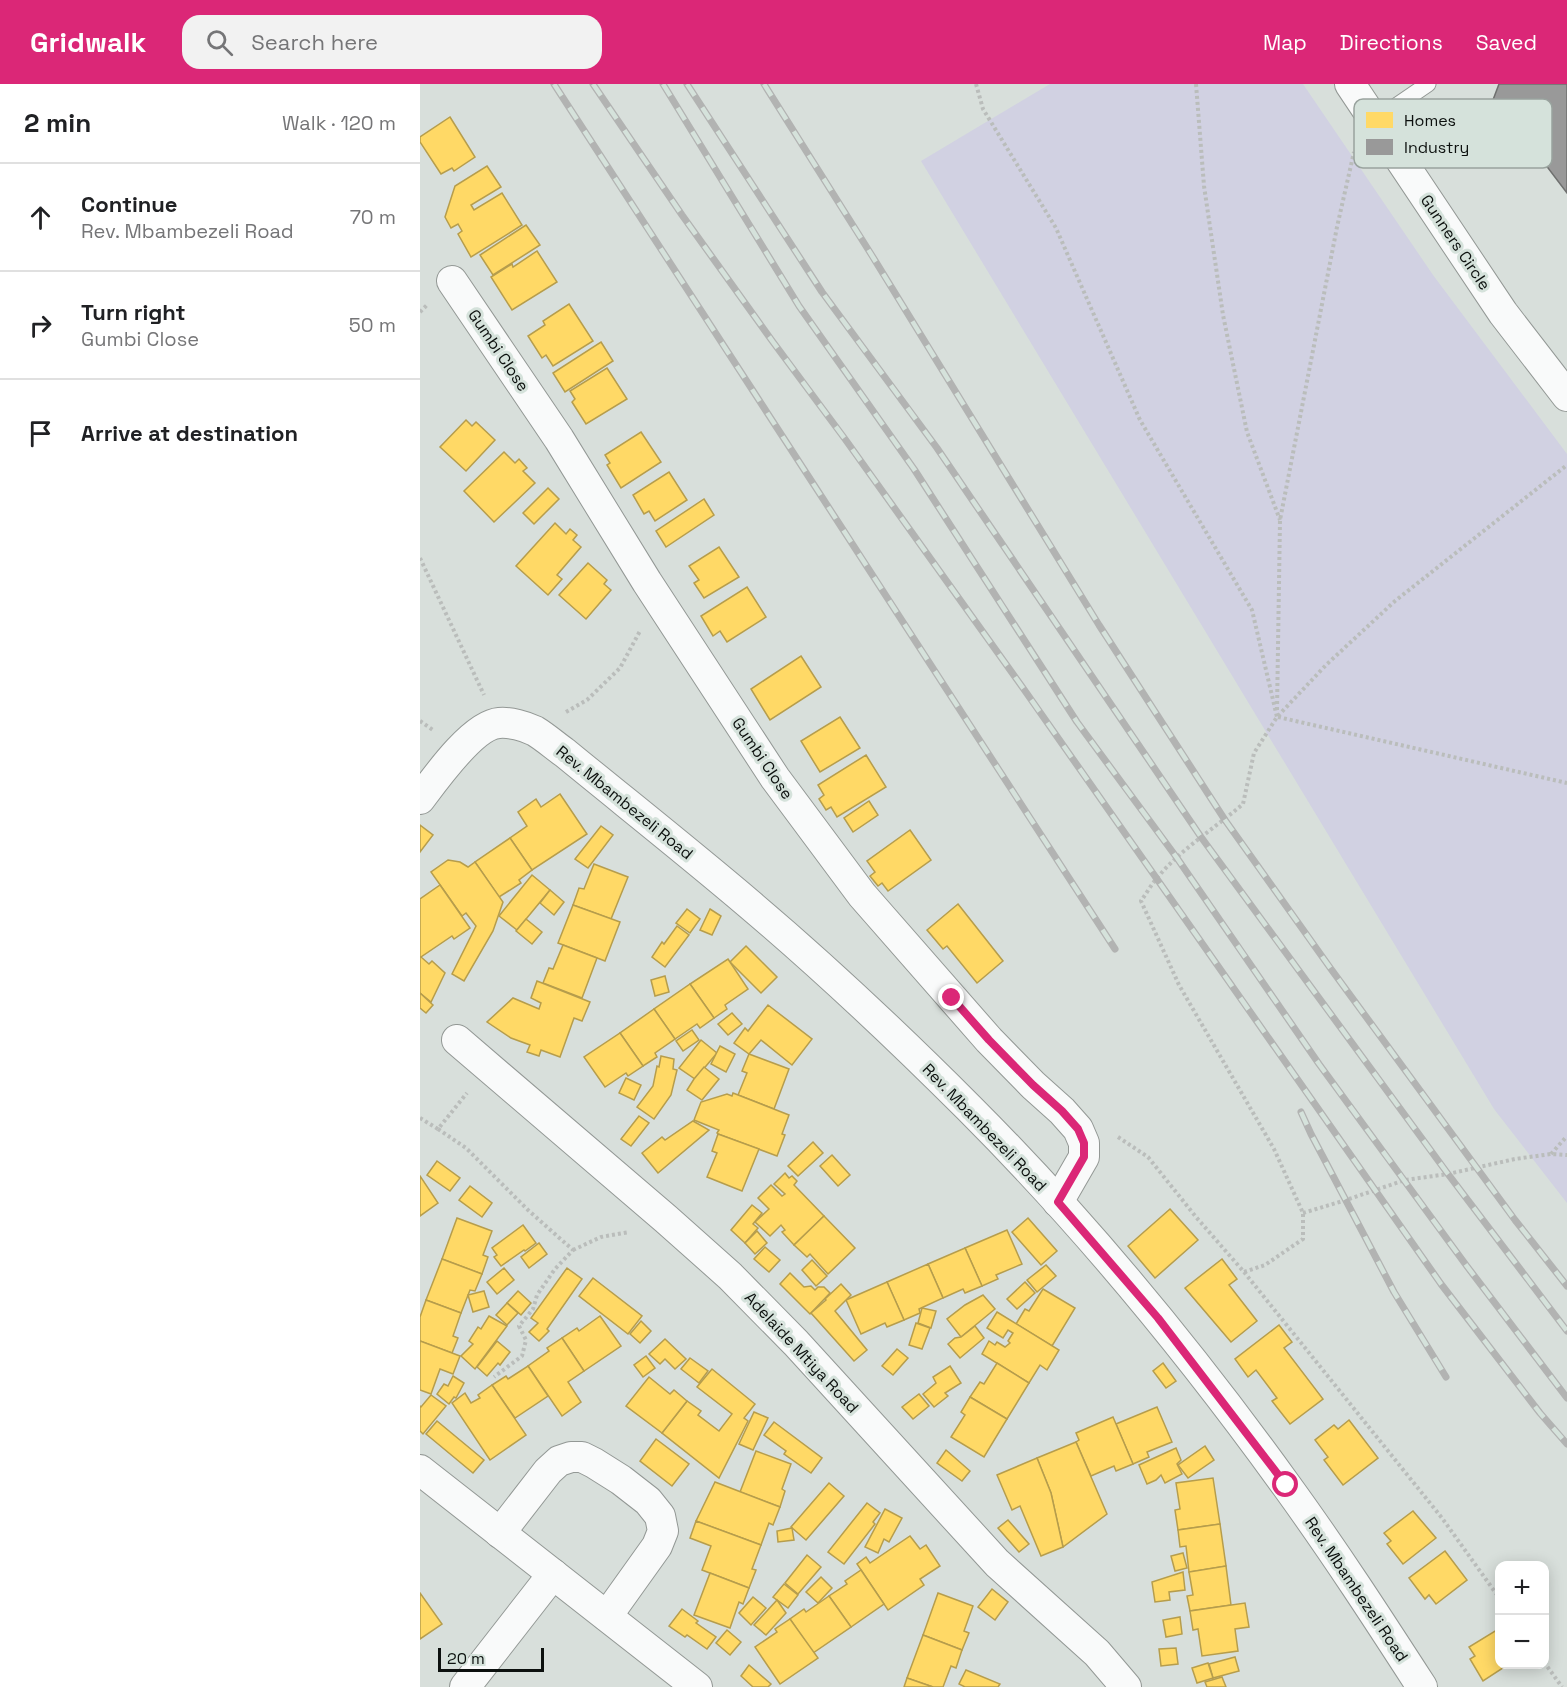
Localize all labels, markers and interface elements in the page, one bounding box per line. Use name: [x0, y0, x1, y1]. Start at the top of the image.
search box: [182, 15, 602, 69]
text: Gridwalk: [30, 24, 146, 60]
icon: search: [203, 26, 236, 59]
text: Search here: [251, 28, 378, 56]
text: Map: [1263, 29, 1307, 56]
text: Directions: [1340, 29, 1443, 56]
text: Saved: [1476, 29, 1537, 56]
legend: [1354, 99, 1552, 168]
text: 2 min: [24, 106, 91, 140]
text: Walk · 120 m: [282, 110, 396, 136]
text: Homes: [1404, 110, 1456, 131]
text: Industry: [1404, 137, 1469, 158]
text: Continue: [81, 190, 177, 218]
street label: Gunners Circle: [1416, 190, 1495, 294]
icon: ahead: [24, 201, 57, 234]
text: 70 m: [350, 204, 396, 230]
text: Rev. Mbambezeli Road: [81, 218, 294, 244]
text: Turn right: [81, 298, 186, 326]
street label: Gumbi Close: [463, 305, 534, 395]
icon: right: [24, 309, 57, 342]
text: 50 m: [349, 312, 396, 338]
text: Gumbi Close: [81, 326, 199, 352]
icon: arrive: [24, 417, 57, 450]
text: Arrive at destination: [81, 419, 298, 447]
street label: Gumbi Close: [727, 713, 798, 803]
street label: Rev. Mbambezeli Road: [552, 741, 697, 864]
route end: [938, 984, 964, 1010]
street label: Rev. Mbambezeli Road: [918, 1059, 1051, 1196]
street label: Adelaide Mtiya Road: [740, 1287, 863, 1417]
route start: [1272, 1471, 1298, 1497]
street label: Rev. Mbambezeli Road: [1300, 1513, 1413, 1666]
map controls: [1495, 1561, 1549, 1669]
button: +: [1495, 1561, 1549, 1615]
button: −: [1495, 1615, 1549, 1669]
scale bar: [438, 1645, 544, 1672]
text: 20 m: [447, 1648, 485, 1669]

